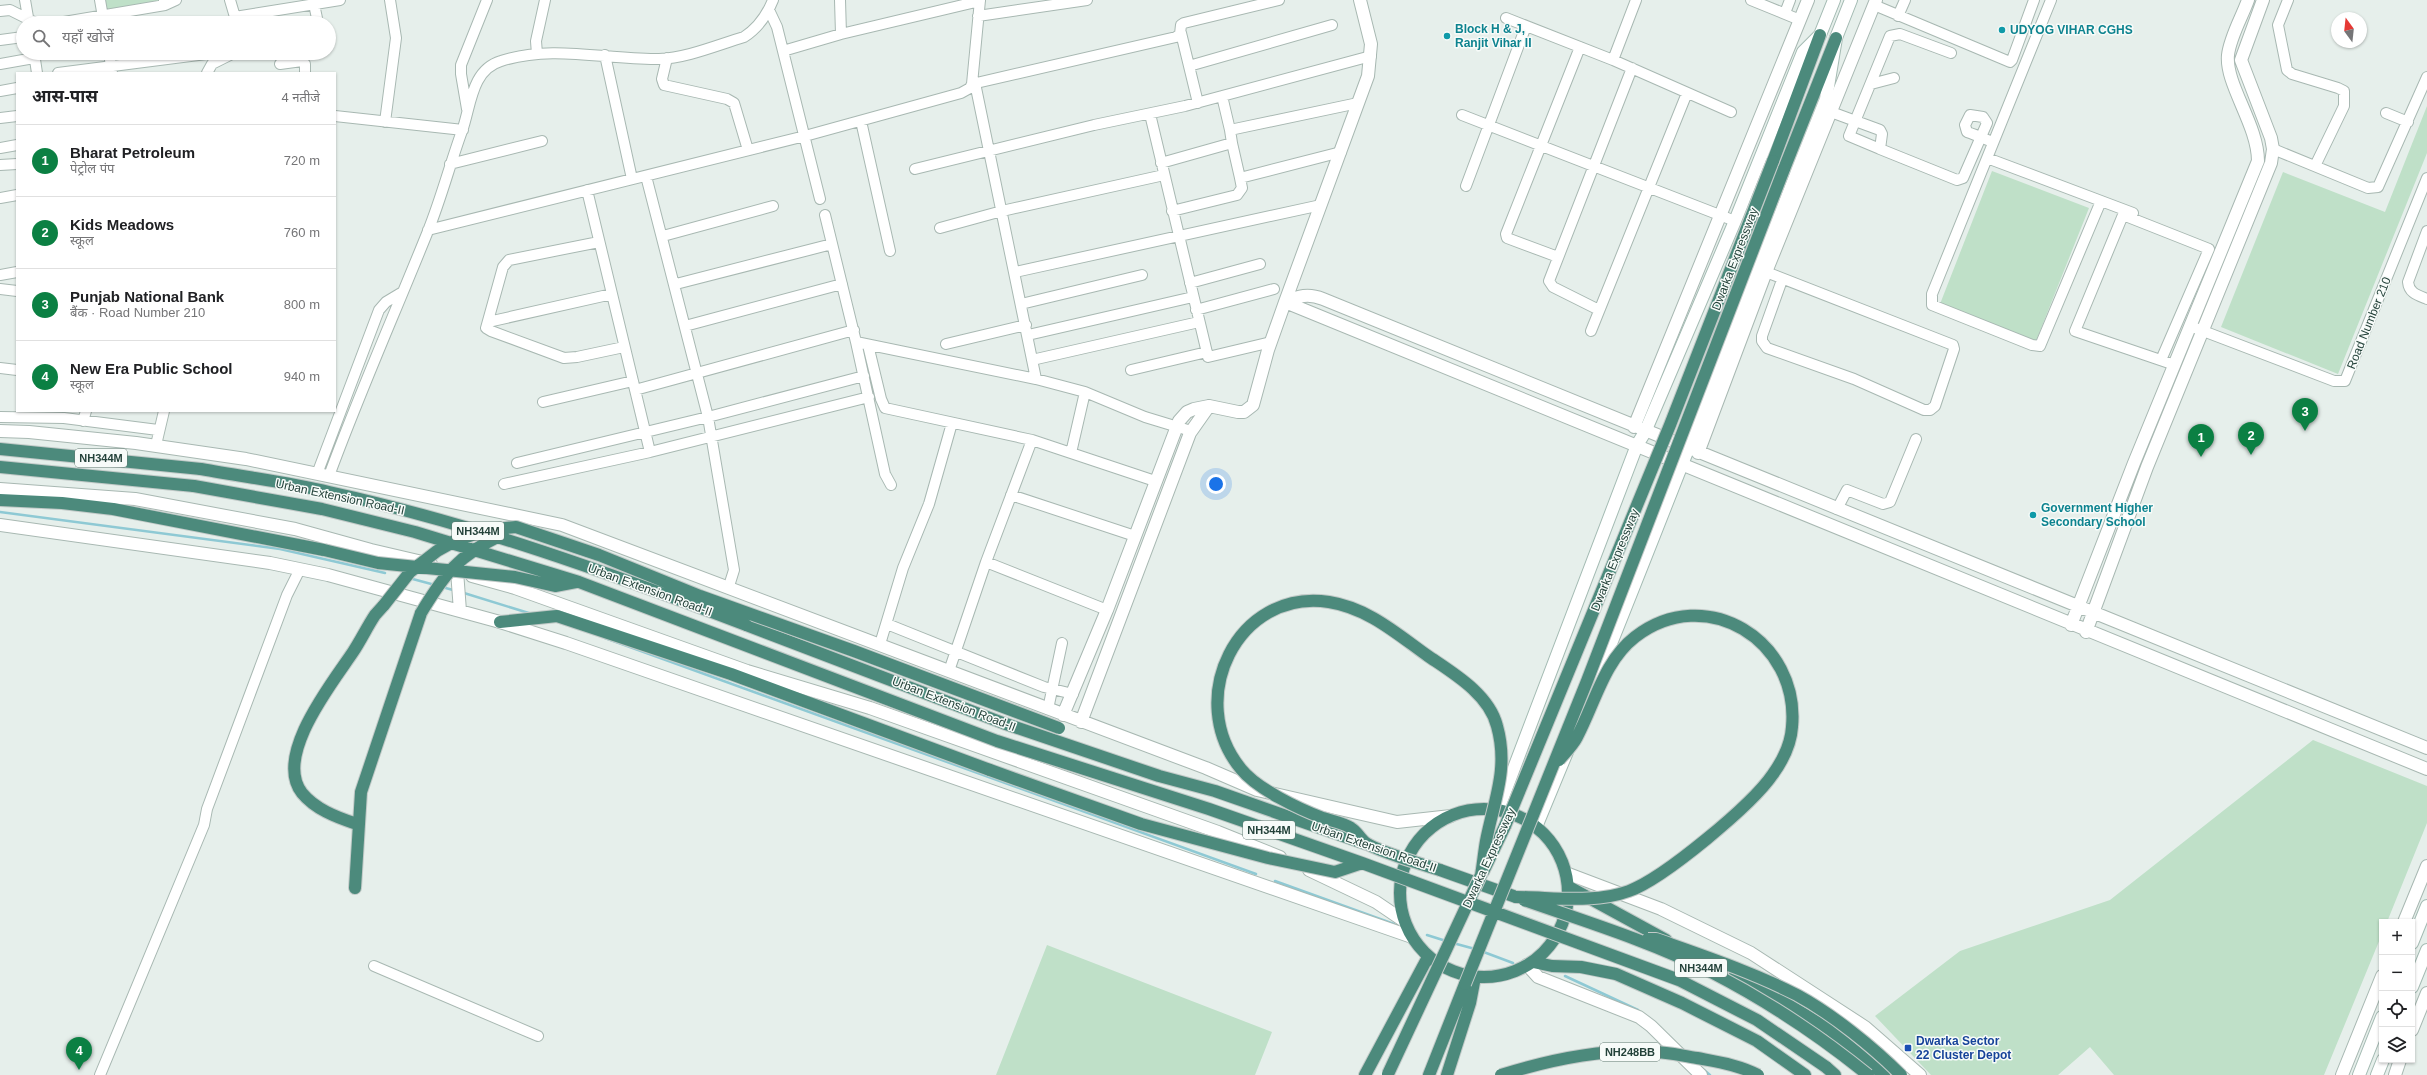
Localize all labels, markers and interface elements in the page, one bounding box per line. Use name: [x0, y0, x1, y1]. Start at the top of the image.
north arrow: [2331, 12, 2367, 48]
search box: [16, 16, 336, 60]
place label: Block H & J, Ranjit Vihar II: [1455, 22, 1531, 50]
place label: UDYOG VIHAR CGHS: [2010, 23, 2133, 37]
marker: UDYOG VIHAR CGHS: [1997, 25, 2007, 35]
icon: search: [30, 27, 52, 49]
text: यहाँ खोजें: [62, 28, 114, 45]
marker: Block H & J, Ranjit Vihar II: [1442, 31, 1452, 41]
text: आस-पास: [32, 87, 98, 106]
text: 4 नतीजे: [282, 90, 320, 105]
text: Bharat Petroleum: [70, 144, 195, 161]
text: 1: [41, 153, 49, 168]
text: 720 m: [284, 153, 320, 168]
text: पेट्रोल पंप: [70, 161, 115, 176]
street label: Dwarka Expressway: [1709, 206, 1761, 312]
text: Kids Meadows: [70, 216, 174, 233]
text: 2: [41, 225, 49, 240]
text: 760 m: [284, 225, 320, 240]
text: स्कूल: [70, 233, 94, 248]
street label: Road Number 210: [2344, 275, 2394, 371]
text: Punjab National Bank: [70, 288, 224, 305]
text: 3: [41, 297, 49, 312]
text: 800 m: [284, 297, 320, 312]
text: बैंक · Road Number 210: [70, 305, 205, 320]
text: New Era Public School: [70, 360, 233, 377]
text: 4: [41, 369, 49, 384]
text: 940 m: [284, 369, 320, 384]
text: स्कूल: [70, 377, 94, 392]
pin: 3: [2292, 398, 2318, 431]
pin: 2: [2238, 422, 2264, 455]
pin: 1: [2188, 424, 2214, 457]
road number: NH344M: [75, 449, 127, 467]
your location: [1206, 474, 1226, 494]
street label: Urban Extension Road-II: [274, 476, 406, 518]
place label: Government Higher Secondary School: [2041, 501, 2153, 529]
street label: Dwarka Expressway: [1588, 507, 1642, 613]
marker: Government Higher Secondary School: [2028, 510, 2038, 520]
road number: NH344M: [452, 522, 504, 540]
street label: Urban Extension Road-II: [586, 561, 714, 619]
street label: Urban Extension Road-II: [890, 674, 1018, 734]
street label: Dwarka Expressway: [1460, 806, 1518, 910]
street label: Urban Extension Road-II: [1310, 819, 1438, 875]
road number: NH344M: [1243, 821, 1295, 839]
map controls: [2379, 919, 2415, 1063]
button: +: [2379, 919, 2415, 955]
button: −: [2379, 955, 2415, 991]
road number: NH344M: [1675, 959, 1727, 977]
button: locate: [2379, 991, 2415, 1027]
button: layers: [2379, 1027, 2415, 1063]
place label: Dwarka Sector 22 Cluster Depot: [1916, 1034, 2011, 1062]
pin: 4: [66, 1037, 92, 1070]
road number: NH248BB: [1600, 1043, 1660, 1061]
marker: Dwarka Sector 22 Cluster Depot: [1903, 1043, 1913, 1053]

